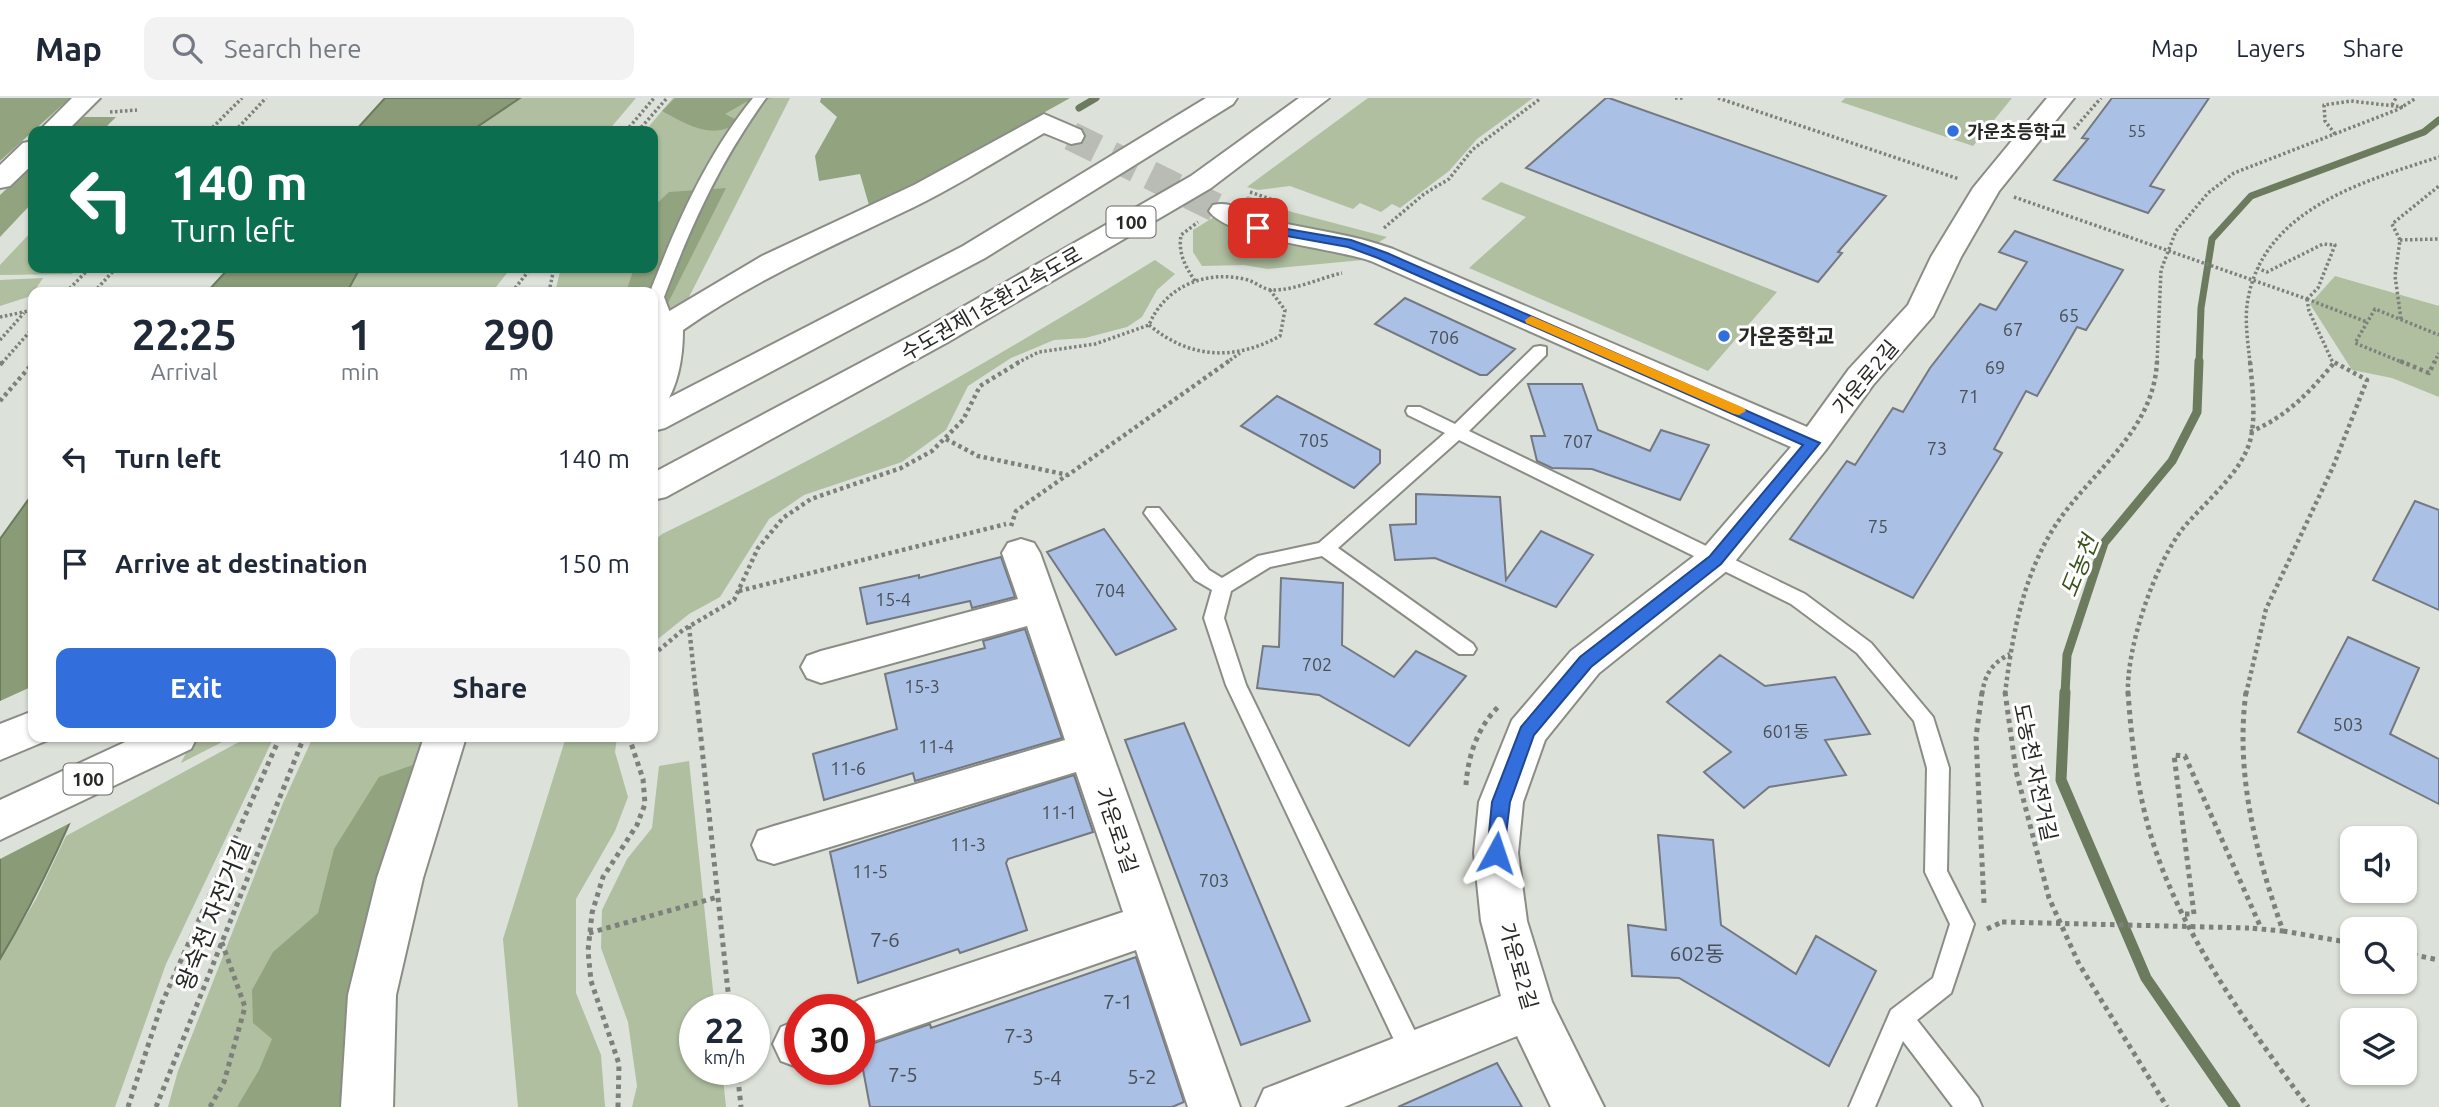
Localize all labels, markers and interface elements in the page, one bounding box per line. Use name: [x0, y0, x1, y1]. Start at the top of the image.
search box: [144, 17, 634, 80]
icon: search: [168, 29, 206, 67]
text: Map: [35, 30, 102, 67]
text: Search here: [224, 34, 362, 63]
text: Map: [2151, 35, 2198, 62]
text: Layers: [2236, 35, 2305, 62]
text: Share: [2343, 35, 2404, 62]
place label: 가운초등학교: [1967, 121, 2066, 141]
house number: 55: [2128, 122, 2146, 140]
marker: 가운초등학교: [1945, 123, 1961, 139]
icon: left: [56, 154, 147, 245]
text: 140 m: [171, 154, 308, 209]
pin: [1228, 198, 1288, 258]
road number: 100: [1106, 206, 1156, 238]
icon: arrive: [1239, 209, 1277, 247]
text: Turn left: [171, 212, 295, 248]
street label: 수도권제1순환고속도로: [896, 241, 1086, 365]
house number: 65: [2059, 305, 2079, 325]
text: 22:25: [132, 311, 237, 358]
text: 1: [348, 311, 372, 358]
text: 290: [483, 311, 554, 358]
house number: 67: [2003, 319, 2023, 339]
place label: 가운중학교: [1738, 324, 1835, 348]
house number: 706: [1429, 327, 1459, 347]
marker: 가운중학교: [1716, 328, 1732, 344]
street label: 가운로2길: [1827, 335, 1903, 419]
house number: 69: [1985, 357, 2005, 377]
text: Arrival: [151, 359, 218, 384]
text: min: [341, 359, 379, 384]
text: m: [509, 359, 529, 384]
house number: 71: [1959, 386, 1979, 406]
house number: 705: [1299, 430, 1329, 450]
house number: 707: [1563, 431, 1593, 451]
house number: 73: [1927, 438, 1947, 458]
icon: left: [56, 440, 94, 478]
text: Turn left: [115, 444, 221, 473]
text: 140 m: [558, 444, 630, 473]
house number: 75: [1868, 516, 1888, 536]
water label: 도농천: [2056, 529, 2104, 600]
icon: arrive: [56, 545, 94, 583]
text: Arrive at destination: [115, 549, 368, 578]
text: 150 m: [558, 549, 630, 578]
house number: 704: [1095, 580, 1125, 600]
house number: 15-4: [875, 589, 911, 609]
button: Exit: [56, 648, 336, 728]
button: Share: [350, 648, 630, 728]
house number: 702: [1302, 654, 1332, 674]
house number: 15-3: [904, 676, 940, 696]
street label: 도농천 자전거길: [2010, 701, 2062, 843]
house number: 503: [2333, 714, 2363, 734]
house number: 601동: [1762, 721, 1810, 741]
house number: 11-4: [918, 736, 954, 756]
house number: 11-6: [830, 758, 866, 778]
road number: 100: [64, 764, 112, 794]
street label: 가운로3길: [1091, 784, 1143, 876]
house number: 11-1: [1041, 802, 1077, 822]
position arrow: [1459, 816, 1533, 890]
map controls: [2340, 826, 2417, 1085]
button: sound: [2340, 826, 2417, 903]
house number: 11-3: [950, 834, 986, 854]
street label: 왕숙천 자전거길: [171, 836, 255, 994]
house number: 11-5: [852, 861, 888, 881]
house number: 703: [1199, 870, 1229, 890]
button: search: [2340, 917, 2417, 994]
street label: 가운로2길: [1495, 920, 1543, 1012]
house number: 7-6: [870, 927, 900, 951]
house number: 602동: [1670, 941, 1724, 965]
house number: 7-1: [1103, 989, 1133, 1013]
speed limit sign: 30: [784, 994, 875, 1085]
button: layers: [2340, 1008, 2417, 1085]
text: 22: [705, 1010, 744, 1050]
house number: 7-3: [1004, 1023, 1034, 1047]
text: km/h: [704, 1047, 745, 1067]
house number: 7-5: [888, 1062, 918, 1086]
house number: 5-2: [1127, 1064, 1157, 1088]
house number: 5-4: [1032, 1065, 1062, 1089]

